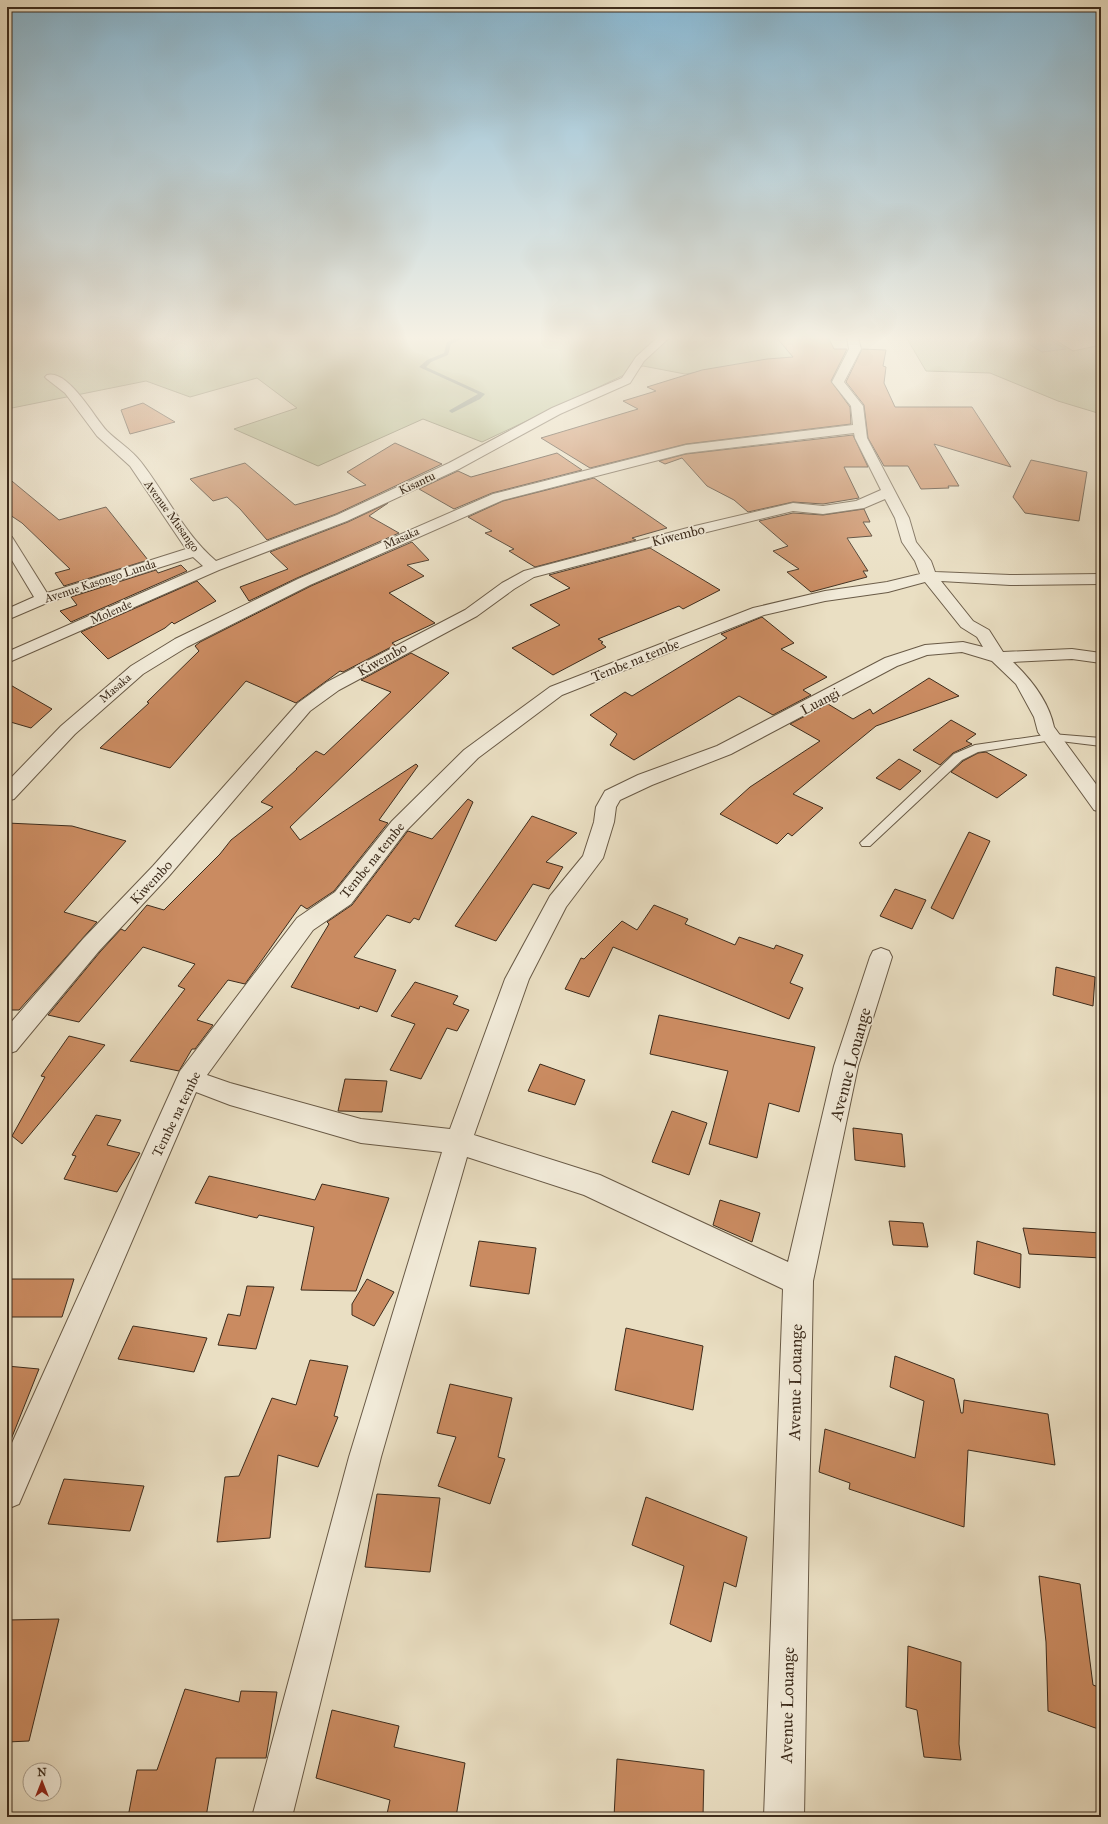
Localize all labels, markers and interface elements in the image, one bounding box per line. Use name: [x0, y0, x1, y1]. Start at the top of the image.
street label: Kisantu: [397, 468, 438, 497]
street label: Avenue Musango: [140, 477, 203, 555]
street label: Kiwembo: [650, 521, 706, 550]
street label: Masaka: [381, 524, 422, 552]
street label: Avenue Kasongo Lunda: [42, 556, 159, 607]
street label: Molende: [88, 597, 134, 627]
street label: Tembe na tembe: [589, 635, 682, 686]
street label: Kiwembo: [354, 639, 410, 680]
street label: Masaka: [96, 670, 134, 706]
street label: Luangi: [798, 684, 843, 719]
street label: Tembe na tembe: [336, 819, 408, 902]
street label: Kiwembo: [127, 857, 176, 908]
street label: Avenue Louange: [825, 1005, 876, 1124]
street label: Tembe na tembe: [148, 1068, 205, 1160]
street label: Avenue Louange: [784, 1324, 807, 1441]
street label: Avenue Louange: [776, 1647, 799, 1764]
north arrow: [22, 1762, 62, 1802]
text: N: [37, 1766, 47, 1779]

